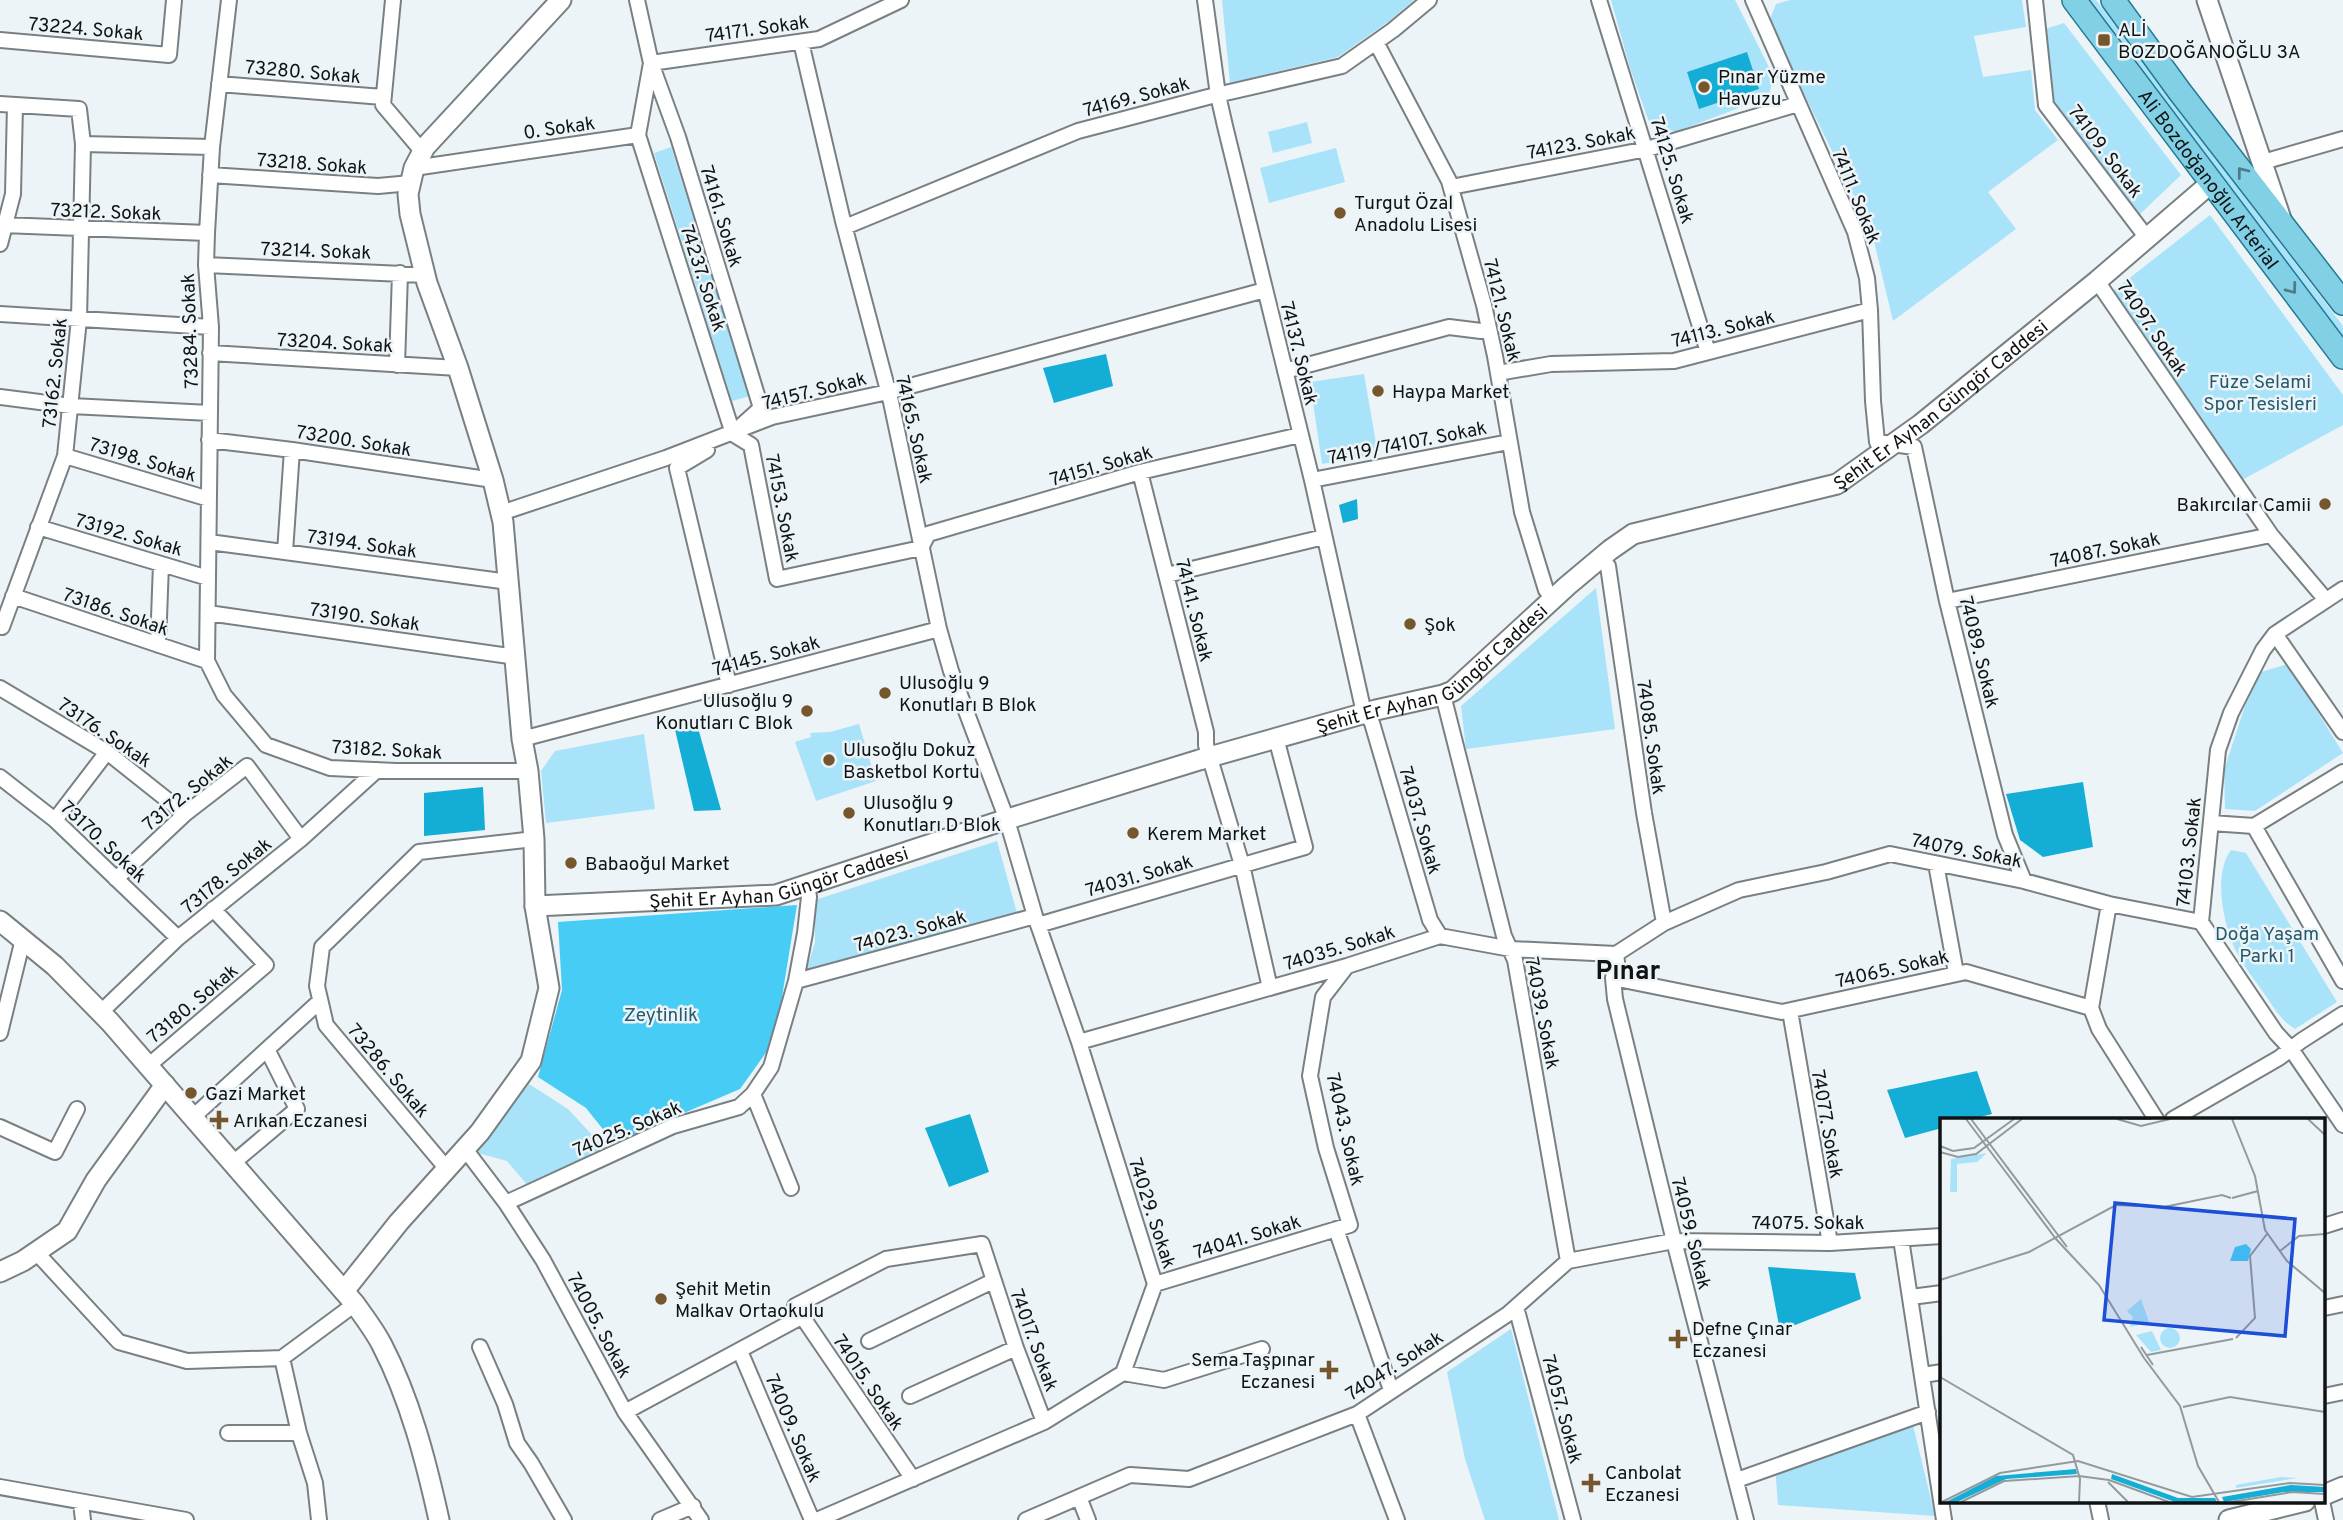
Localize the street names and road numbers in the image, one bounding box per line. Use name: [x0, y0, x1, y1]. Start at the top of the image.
street label: 74171. Sokak: [704, 11, 811, 49]
street label: 73224. Sokak: [27, 13, 144, 47]
street label: 73280. Sokak: [244, 56, 362, 90]
street label: 74169. Sokak: [1081, 72, 1192, 124]
street label: Ali Bozdoğanoğlu Arterial: [2132, 85, 2283, 275]
street label: 74109. Sokak: [2062, 101, 2147, 204]
street label: 0. Sokak: [522, 112, 597, 146]
street label: 74125. Sokak: [1643, 114, 1699, 227]
street label: 74123. Sokak: [1525, 122, 1638, 166]
street label: 74111. Sokak: [1825, 145, 1885, 248]
street label: 73218. Sokak: [256, 149, 368, 181]
street label: 74161. Sokak: [693, 163, 747, 270]
street label: 73212. Sokak: [50, 199, 162, 227]
street label: 74237. Sokak: [674, 222, 731, 335]
street label: 73214. Sokak: [260, 238, 372, 266]
street label: 74121. Sokak: [1477, 256, 1525, 365]
street label: 73284. Sokak: [177, 273, 205, 389]
street label: 74097. Sokak: [2110, 276, 2192, 382]
street label: 74137. Sokak: [1274, 299, 1323, 408]
street label: 74113. Sokak: [1669, 306, 1778, 354]
street label: Şehit Er Ayhan Güngör Caddesi: [1829, 316, 2054, 497]
street label: 73162. Sokak: [38, 317, 74, 430]
street label: 73204. Sokak: [276, 329, 394, 359]
street label: 74157. Sokak: [760, 367, 869, 416]
street label: 74165. Sokak: [889, 373, 937, 486]
street label: 74119/74107. Sokak: [1326, 417, 1489, 471]
street label: 73200. Sokak: [294, 421, 413, 463]
street label: 73198. Sokak: [86, 433, 199, 489]
street label: 74151. Sokak: [1047, 441, 1156, 493]
street label: 74153. Sokak: [759, 452, 803, 565]
street label: 73192. Sokak: [72, 509, 185, 563]
street label: 73194. Sokak: [305, 525, 419, 565]
street label: 74087. Sokak: [2048, 528, 2162, 574]
street label: 74141. Sokak: [1169, 556, 1217, 665]
street label: 73186. Sokak: [59, 583, 172, 642]
street label: 74089. Sokak: [1953, 594, 2004, 711]
street label: 73190. Sokak: [308, 598, 422, 638]
street label: Şehit Er Ayhan Güngör Caddesi: [1314, 600, 1554, 740]
street label: 74145. Sokak: [710, 631, 823, 683]
street label: 74085. Sokak: [1630, 678, 1670, 796]
street label: 73176. Sokak: [52, 693, 156, 774]
street label: 73182. Sokak: [331, 736, 443, 766]
street label: 73172. Sokak: [138, 750, 238, 837]
street label: 74037. Sokak: [1392, 764, 1446, 877]
street label: 73170. Sokak: [54, 796, 151, 889]
street label: 74103. Sokak: [2172, 796, 2208, 908]
street label: 74079. Sokak: [1909, 829, 2024, 875]
street label: 73178. Sokak: [177, 833, 277, 920]
street label: Şehit Er Ayhan Güngör Caddesi: [649, 842, 912, 915]
street label: 74031. Sokak: [1083, 850, 1196, 904]
street label: 74023. Sokak: [852, 905, 969, 958]
street label: 74035. Sokak: [1281, 921, 1398, 977]
street label: 74065. Sokak: [1834, 945, 1951, 995]
street label: 74039. Sokak: [1518, 955, 1564, 1072]
street label: 73180. Sokak: [143, 959, 244, 1050]
street label: 73286. Sokak: [341, 1019, 434, 1123]
street label: 74077. Sokak: [1805, 1068, 1847, 1181]
street label: 74043. Sokak: [1319, 1071, 1369, 1188]
street label: 74025. Sokak: [570, 1096, 686, 1163]
street label: 74029. Sokak: [1122, 1155, 1180, 1272]
street label: 74059. Sokak: [1664, 1175, 1716, 1292]
street label: 74041. Sokak: [1191, 1210, 1304, 1266]
street label: 74075. Sokak: [1751, 1212, 1865, 1236]
street label: 74005. Sokak: [560, 1269, 636, 1383]
street label: 74017. Sokak: [1004, 1286, 1063, 1395]
street label: 74047. Sokak: [1342, 1326, 1448, 1407]
street label: 74015. Sokak: [826, 1330, 908, 1436]
street label: 74057. Sokak: [1535, 1352, 1587, 1467]
street label: 74009. Sokak: [759, 1371, 826, 1487]

